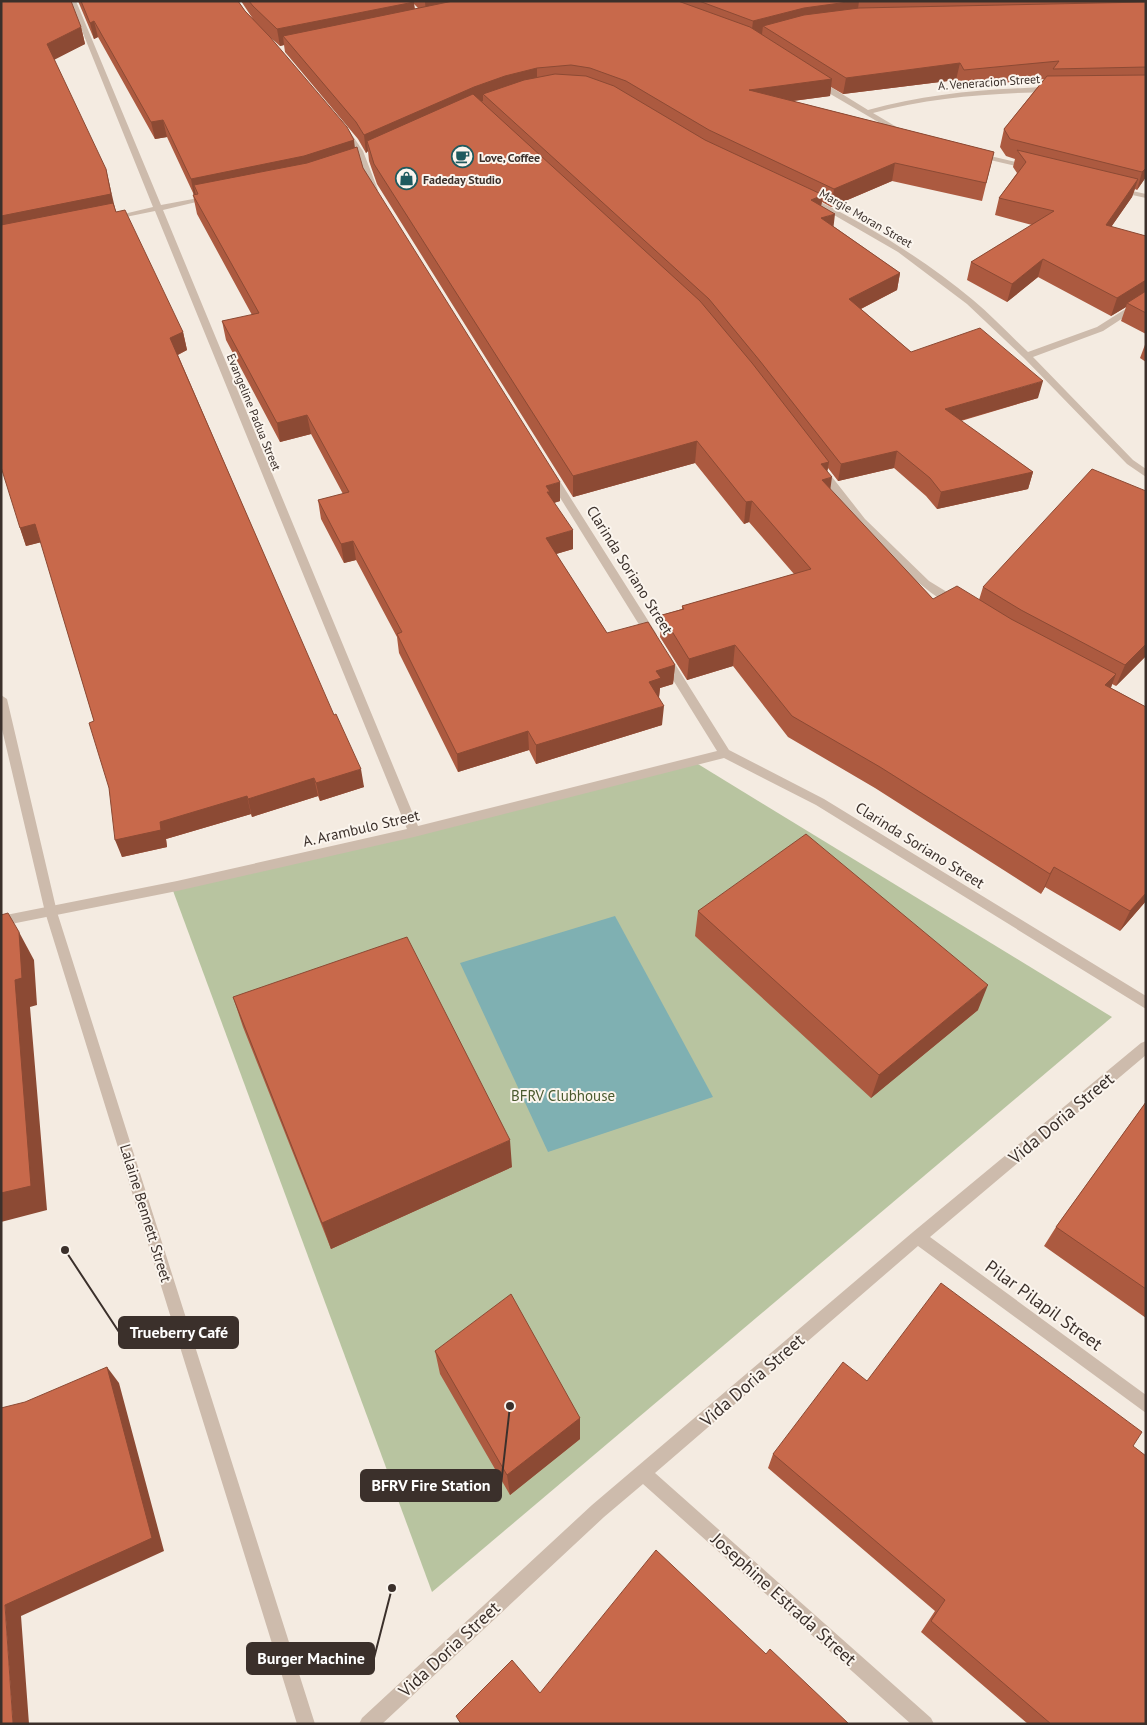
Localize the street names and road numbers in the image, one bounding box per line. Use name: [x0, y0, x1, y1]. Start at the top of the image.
street label: A. Veneracion Street: [937, 71, 1041, 93]
street label: Margie Moran Street: [817, 185, 915, 251]
street label: Evangeline Padua Street: [224, 351, 284, 473]
street label: Clarinda Soriano Street: [583, 502, 677, 638]
street label: Clarinda Soriano Street: [852, 798, 988, 892]
street label: A. Arambulo Street: [301, 805, 421, 851]
street label: Vida Doria Street: [1003, 1067, 1118, 1169]
street label: Lalaine Bennett Street: [116, 1142, 176, 1284]
street label: Pilar Pilapil Street: [981, 1255, 1107, 1355]
street label: Vida Doria Street: [694, 1328, 809, 1432]
street label: Josephine Estrada Street: [706, 1527, 861, 1670]
street label: Vida Doria Street: [393, 1596, 505, 1703]

